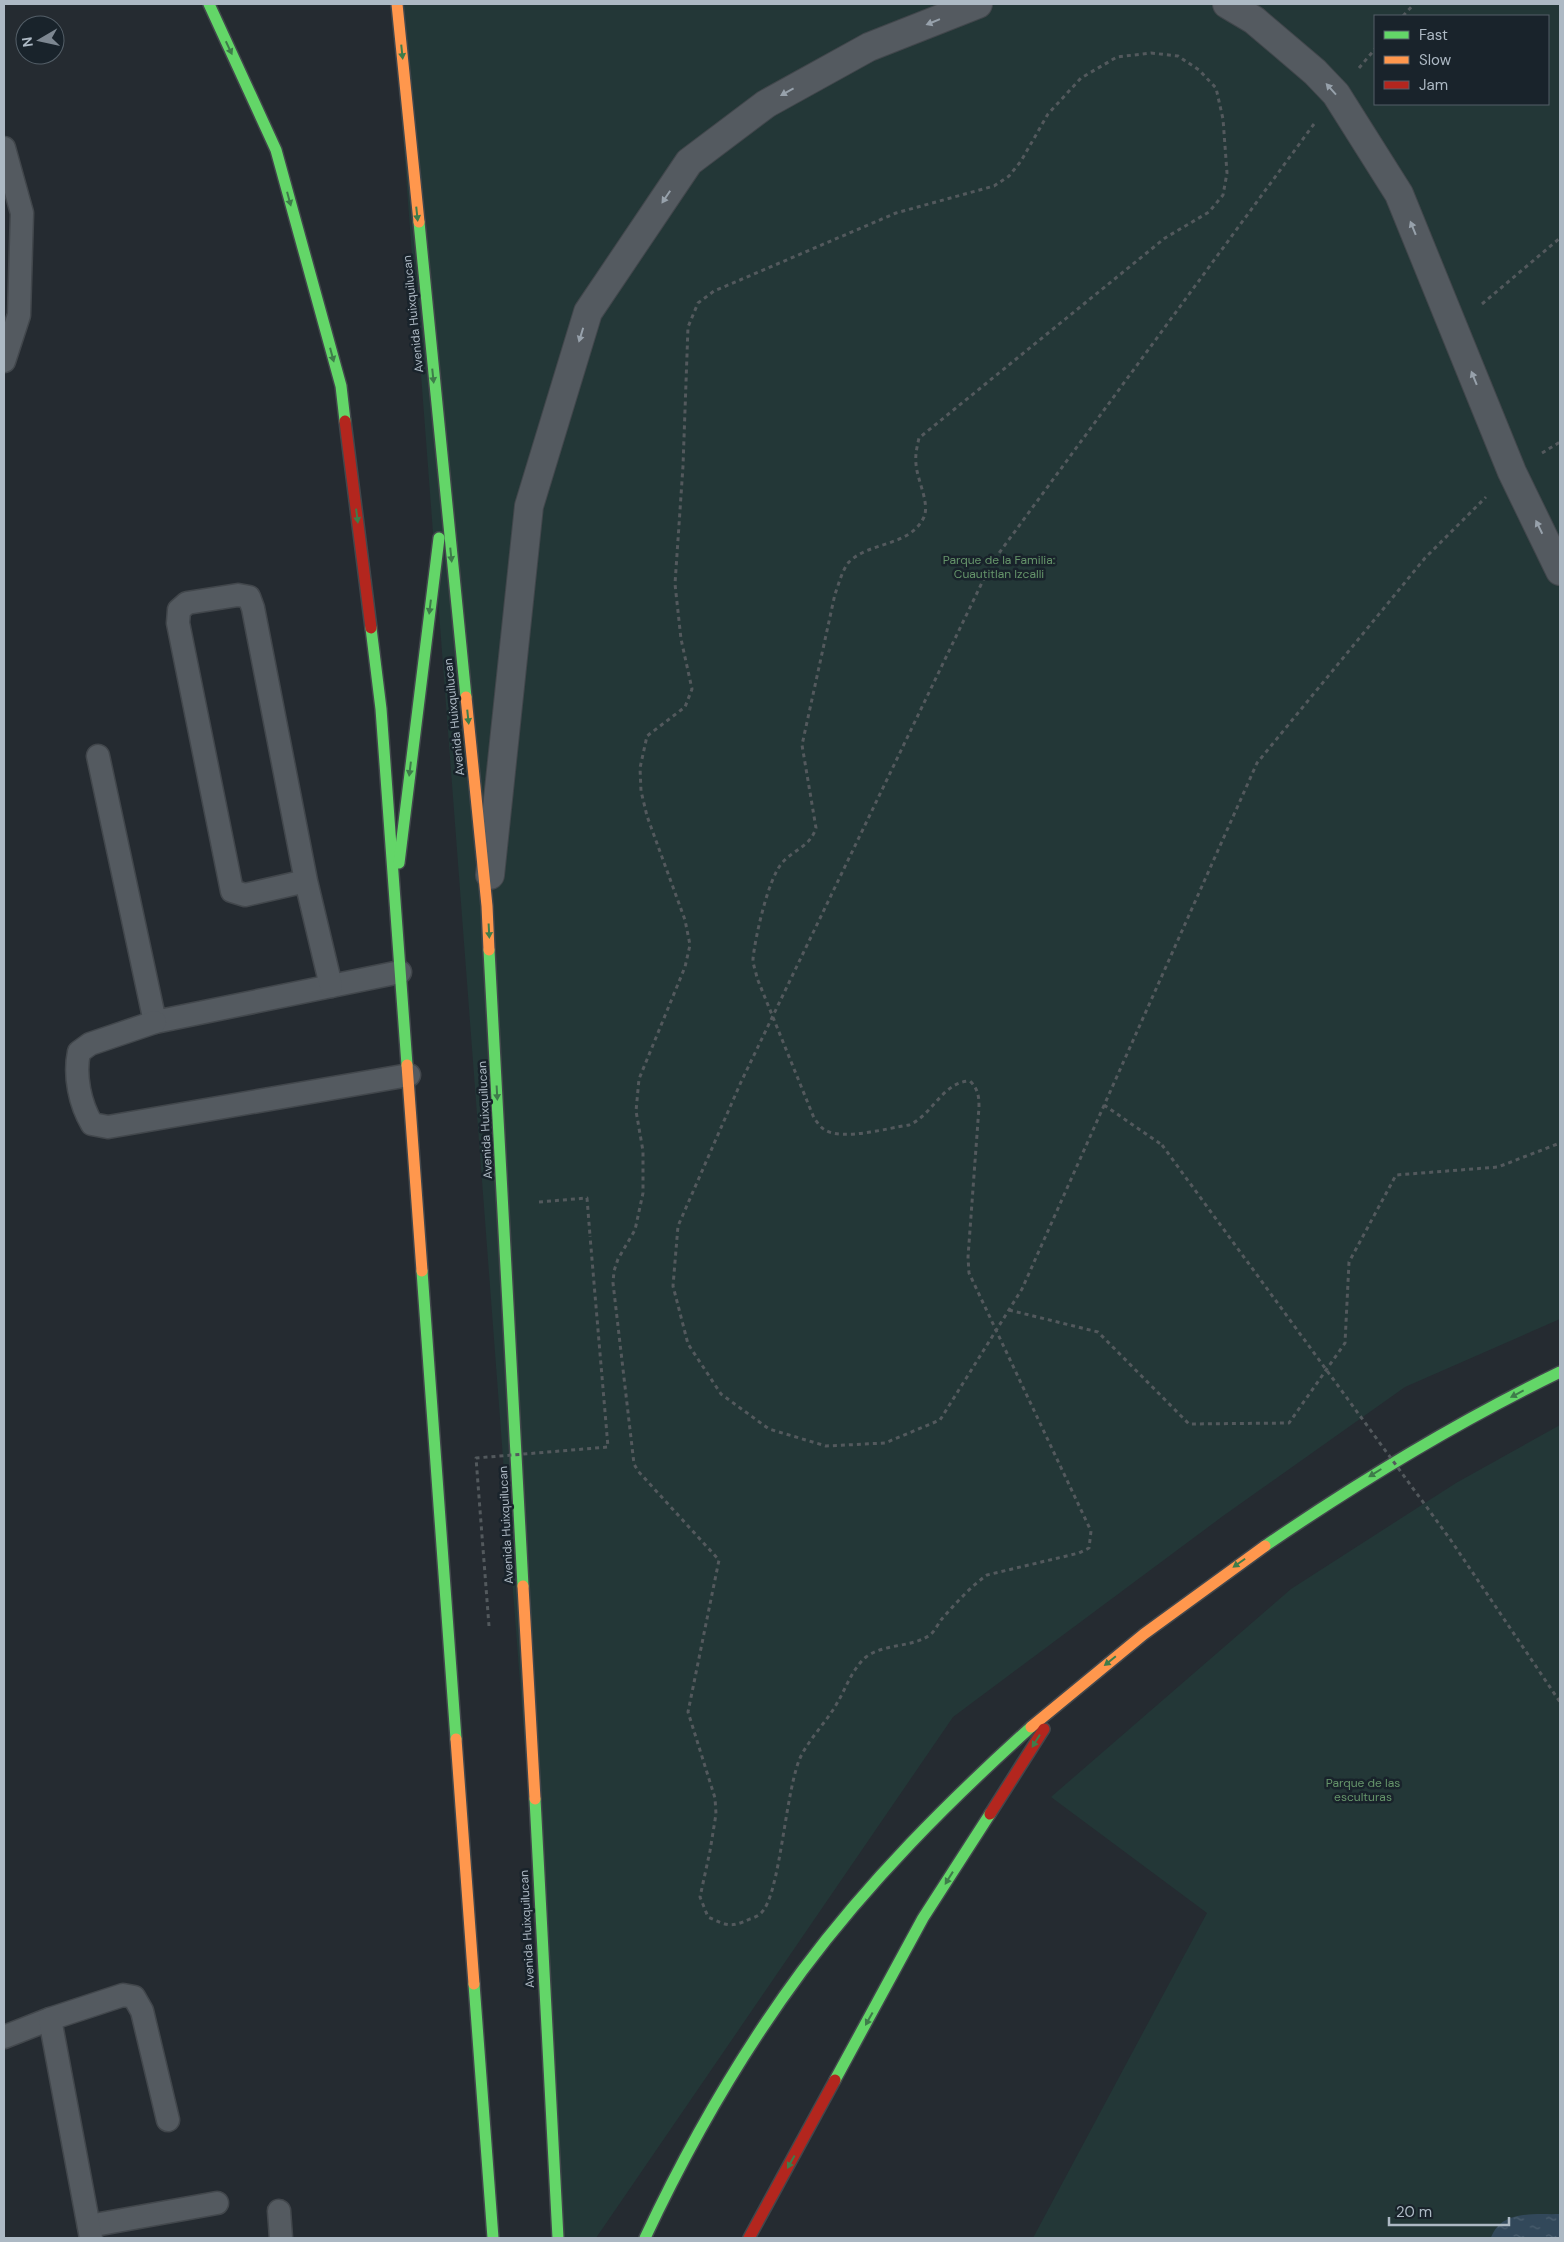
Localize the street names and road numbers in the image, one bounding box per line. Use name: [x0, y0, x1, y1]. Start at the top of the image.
street label: Avenida Huixquilucan: [399, 254, 427, 373]
street label: Avenida Huixquilucan: [440, 657, 468, 776]
street label: Avenida Huixquilucan: [474, 1061, 496, 1179]
street label: Avenida Huixquilucan: [495, 1466, 517, 1584]
street label: Avenida Huixquilucan: [516, 1870, 538, 1988]

